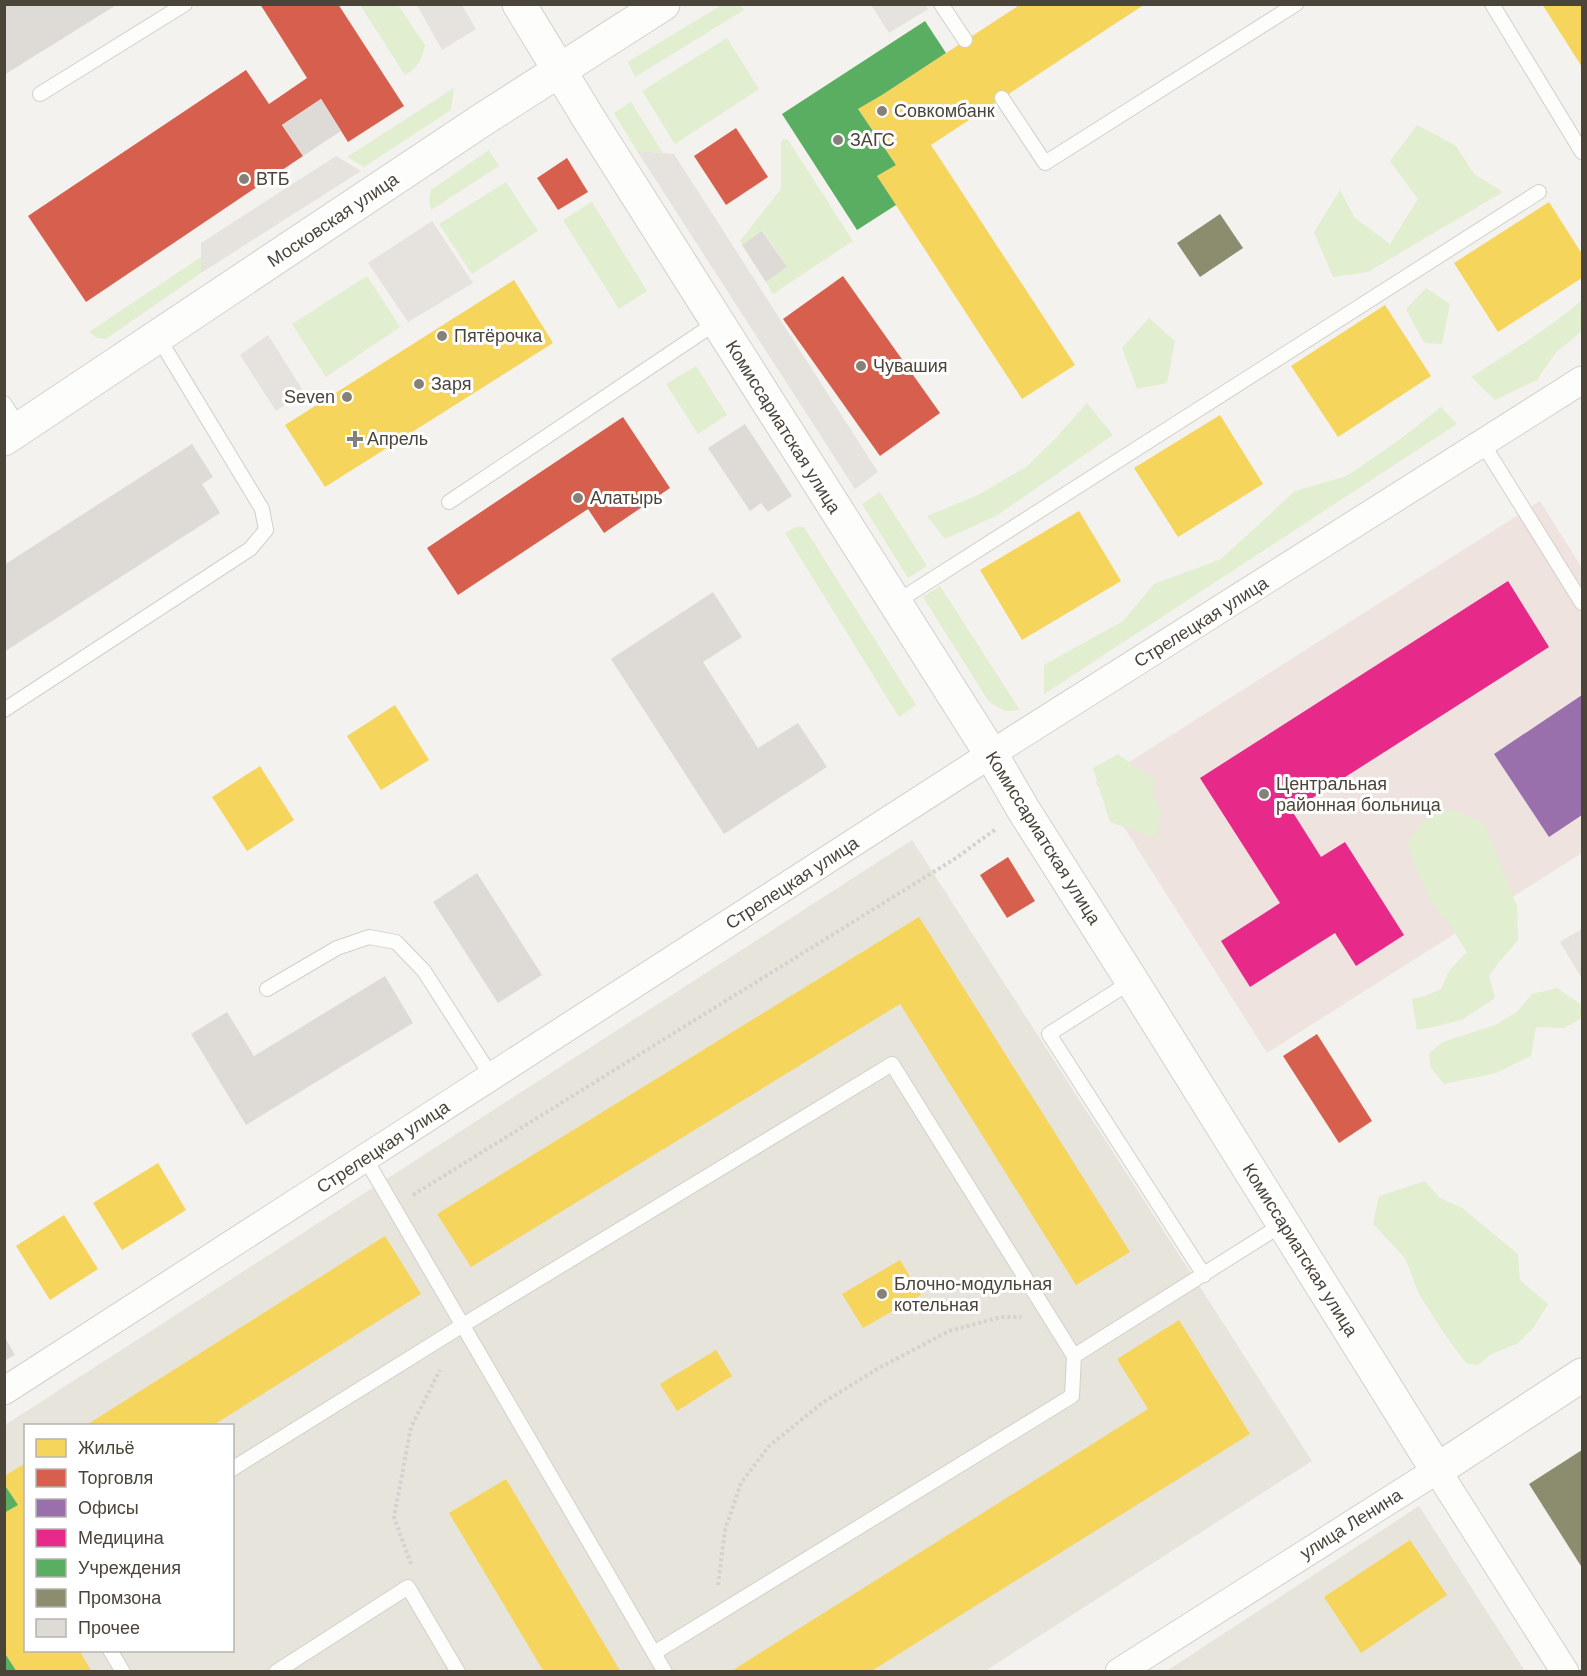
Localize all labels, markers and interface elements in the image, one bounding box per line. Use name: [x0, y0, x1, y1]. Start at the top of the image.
place label: Совкомбанк: [894, 101, 995, 121]
marker: Совкомбанк: [875, 104, 889, 118]
place label: ЗАГС: [850, 130, 895, 150]
marker: ЗАГС: [831, 133, 845, 147]
street label: Московская улица: [264, 168, 403, 271]
place label: ВТБ: [256, 169, 290, 189]
marker: ВТБ: [237, 172, 251, 186]
place label: Пятёрочка: [454, 326, 543, 346]
marker: Пятёрочка: [435, 329, 449, 343]
street label: Комиссариатская улица: [721, 337, 845, 518]
place label: Чувашия: [873, 356, 948, 376]
marker: Чувашия: [854, 359, 868, 373]
place label: Заря: [431, 374, 471, 394]
marker: Заря: [412, 377, 426, 391]
place label: Seven: [284, 387, 335, 407]
marker: Seven: [340, 390, 354, 404]
place label: Апрель: [367, 429, 428, 449]
marker: Апрель: [348, 432, 362, 446]
place label: Алатырь: [590, 488, 663, 508]
marker: Алатырь: [571, 491, 585, 505]
street label: Стрелецкая улица: [1130, 572, 1272, 671]
street label: Комиссариатская улица: [981, 748, 1105, 929]
place label: Центральная районная больница: [1276, 774, 1442, 815]
marker: Центральная районная больница: [1257, 787, 1271, 801]
street label: Стрелецкая улица: [722, 832, 863, 933]
street label: Стрелецкая улица: [313, 1096, 454, 1197]
street label: Комиссариатская улица: [1238, 1160, 1362, 1341]
place label: Блочно-модульная котельная: [894, 1274, 1052, 1315]
marker: Блочно-модульная котельная: [875, 1287, 889, 1301]
legend: [24, 1424, 234, 1652]
text: Жильё: [78, 1438, 135, 1458]
text: Торговля: [78, 1468, 153, 1488]
street label: улица Ленина: [1296, 1484, 1406, 1563]
text: Офисы: [78, 1498, 139, 1518]
text: Медицина: [78, 1528, 165, 1548]
text: Учреждения: [78, 1558, 181, 1578]
text: Промзона: [78, 1588, 162, 1608]
text: Прочее: [78, 1618, 140, 1638]

